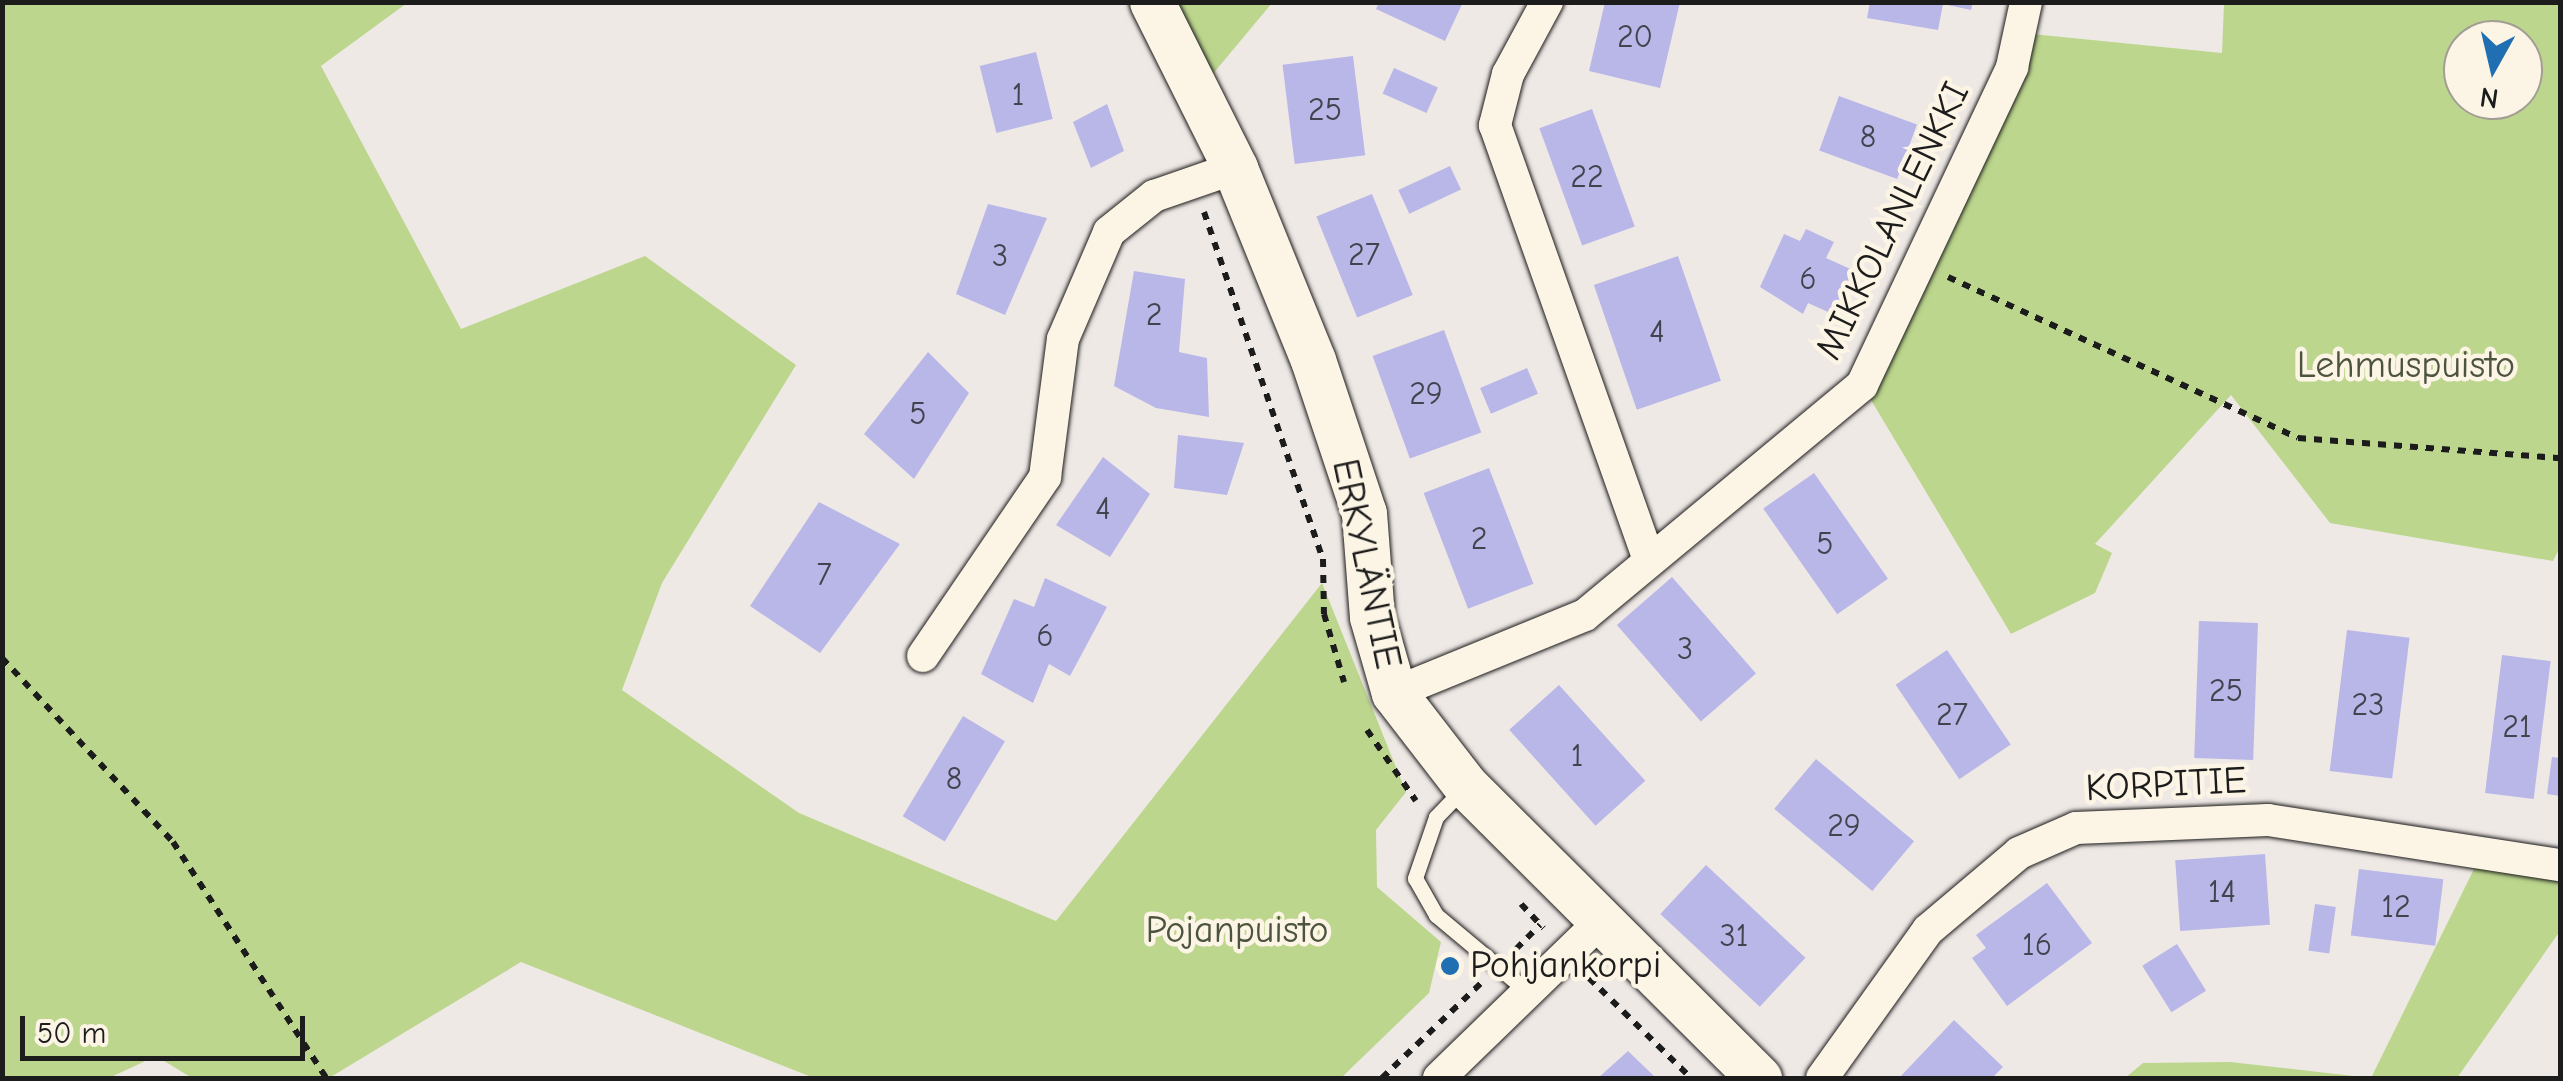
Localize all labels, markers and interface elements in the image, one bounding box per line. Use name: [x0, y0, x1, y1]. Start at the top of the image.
house number: 20: [1617, 18, 1653, 56]
north arrow: [2443, 20, 2543, 120]
street label: MIKKOLANLENKKI: [1806, 75, 1980, 367]
house number: 1: [1012, 76, 1024, 114]
text: N: [2478, 81, 2500, 115]
house number: 25: [1308, 91, 1342, 129]
house number: 8: [1860, 118, 1876, 156]
house number: 22: [1570, 158, 1604, 196]
house number: 27: [1348, 236, 1380, 274]
house number: 3: [992, 237, 1008, 275]
house number: 6: [1799, 260, 1817, 298]
house number: 2: [1146, 296, 1162, 334]
house number: 4: [1649, 313, 1665, 351]
park label: Lehmuspuisto: [2297, 343, 2515, 389]
house number: 29: [1409, 375, 1443, 413]
house number: 5: [909, 395, 927, 433]
street label: ERKYLÄNTIE: [1322, 455, 1410, 673]
house number: 4: [1095, 490, 1111, 528]
house number: 2: [1471, 520, 1487, 558]
house number: 5: [1816, 525, 1834, 563]
house number: 7: [816, 556, 832, 594]
house number: 6: [1036, 617, 1054, 655]
house number: 3: [1677, 630, 1693, 668]
house number: 25: [2209, 672, 2243, 710]
house number: 23: [2352, 686, 2384, 724]
house number: 27: [1936, 696, 1968, 734]
house number: 21: [2502, 708, 2532, 746]
house number: 1: [1571, 737, 1583, 775]
street label: KORPITIE: [2085, 758, 2247, 812]
house number: 8: [946, 760, 962, 798]
house number: 29: [1827, 807, 1861, 845]
house number: 14: [2208, 873, 2236, 911]
house number: 12: [2381, 888, 2411, 926]
park label: Pojanpuisto: [1145, 908, 1329, 954]
house number: 31: [1720, 917, 1748, 955]
house number: 16: [2022, 926, 2052, 964]
place label: Pohjankorpi: [1470, 943, 1661, 989]
marker: Pohjankorpi: [1439, 955, 1461, 977]
scale bar: [25, 996, 310, 1058]
text: 50 m: [37, 1016, 106, 1051]

